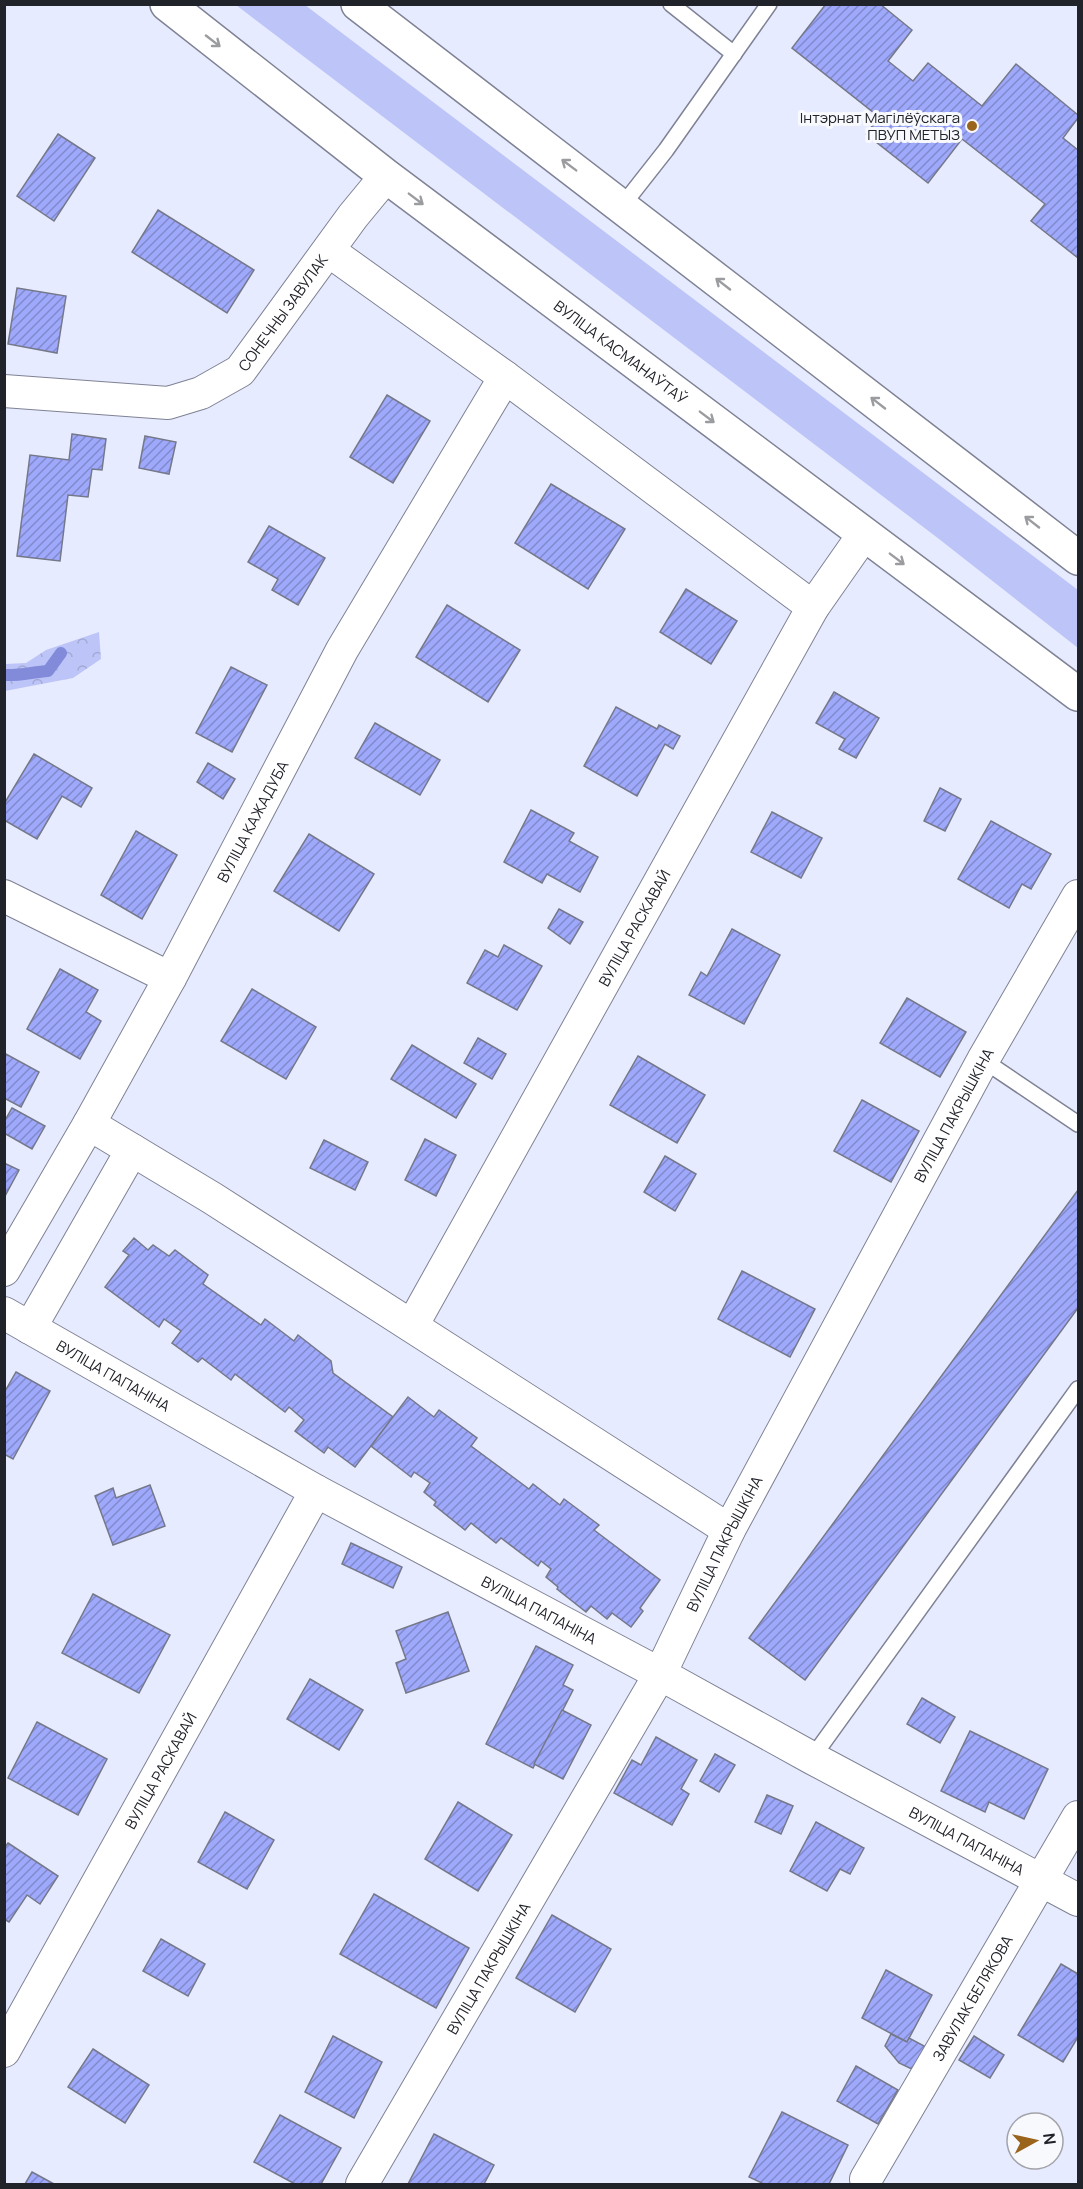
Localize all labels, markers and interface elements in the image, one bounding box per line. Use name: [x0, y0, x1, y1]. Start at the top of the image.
one-way arrow: [204, 34, 220, 47]
place label: Інтэрнат Магілёўскага ПВУП МЕТЫЗ: [800, 107, 960, 145]
marker: Інтэрнат Магілёўскага ПВУП МЕТЫЗ: [965, 119, 979, 133]
one-way arrow: [561, 159, 577, 172]
one-way arrow: [408, 193, 424, 205]
street label: СОНЕЧНЫ ЗАВУЛАК: [233, 250, 332, 375]
one-way arrow: [716, 278, 732, 290]
street label: ВУЛІЦА КАСМАНАЎТАЎ: [550, 295, 693, 409]
one-way arrow: [870, 397, 886, 410]
one-way arrow: [698, 410, 714, 423]
one-way arrow: [1024, 516, 1040, 529]
one-way arrow: [888, 552, 904, 565]
street label: ВУЛІЦА КАЖАДУБА: [212, 756, 293, 886]
street label: ВУЛІЦА РАСКАВАЙ: [593, 866, 675, 990]
street label: ВУЛІЦА ПАКРЫШКІНА: [908, 1044, 998, 1186]
street label: ВУЛІЦА ПАПАНІНА: [53, 1335, 175, 1416]
street label: ВУЛІЦА ПАКРЫШКІНА: [681, 1471, 767, 1615]
street label: ВУЛІЦА ПАПАНІНА: [478, 1570, 601, 1649]
street label: ВУЛІЦА РАСКАВАЙ: [119, 1708, 201, 1833]
street label: ВУЛІЦА ПАПАНІНА: [906, 1801, 1029, 1880]
street label: ВУЛІЦА ПАКРЫШКІНА: [441, 1898, 535, 2038]
street label: ЗАВУЛАК БЕЛЯКОВА: [927, 1930, 1017, 2065]
north arrow: [1005, 2111, 1065, 2171]
text: N: [1038, 2132, 1062, 2146]

